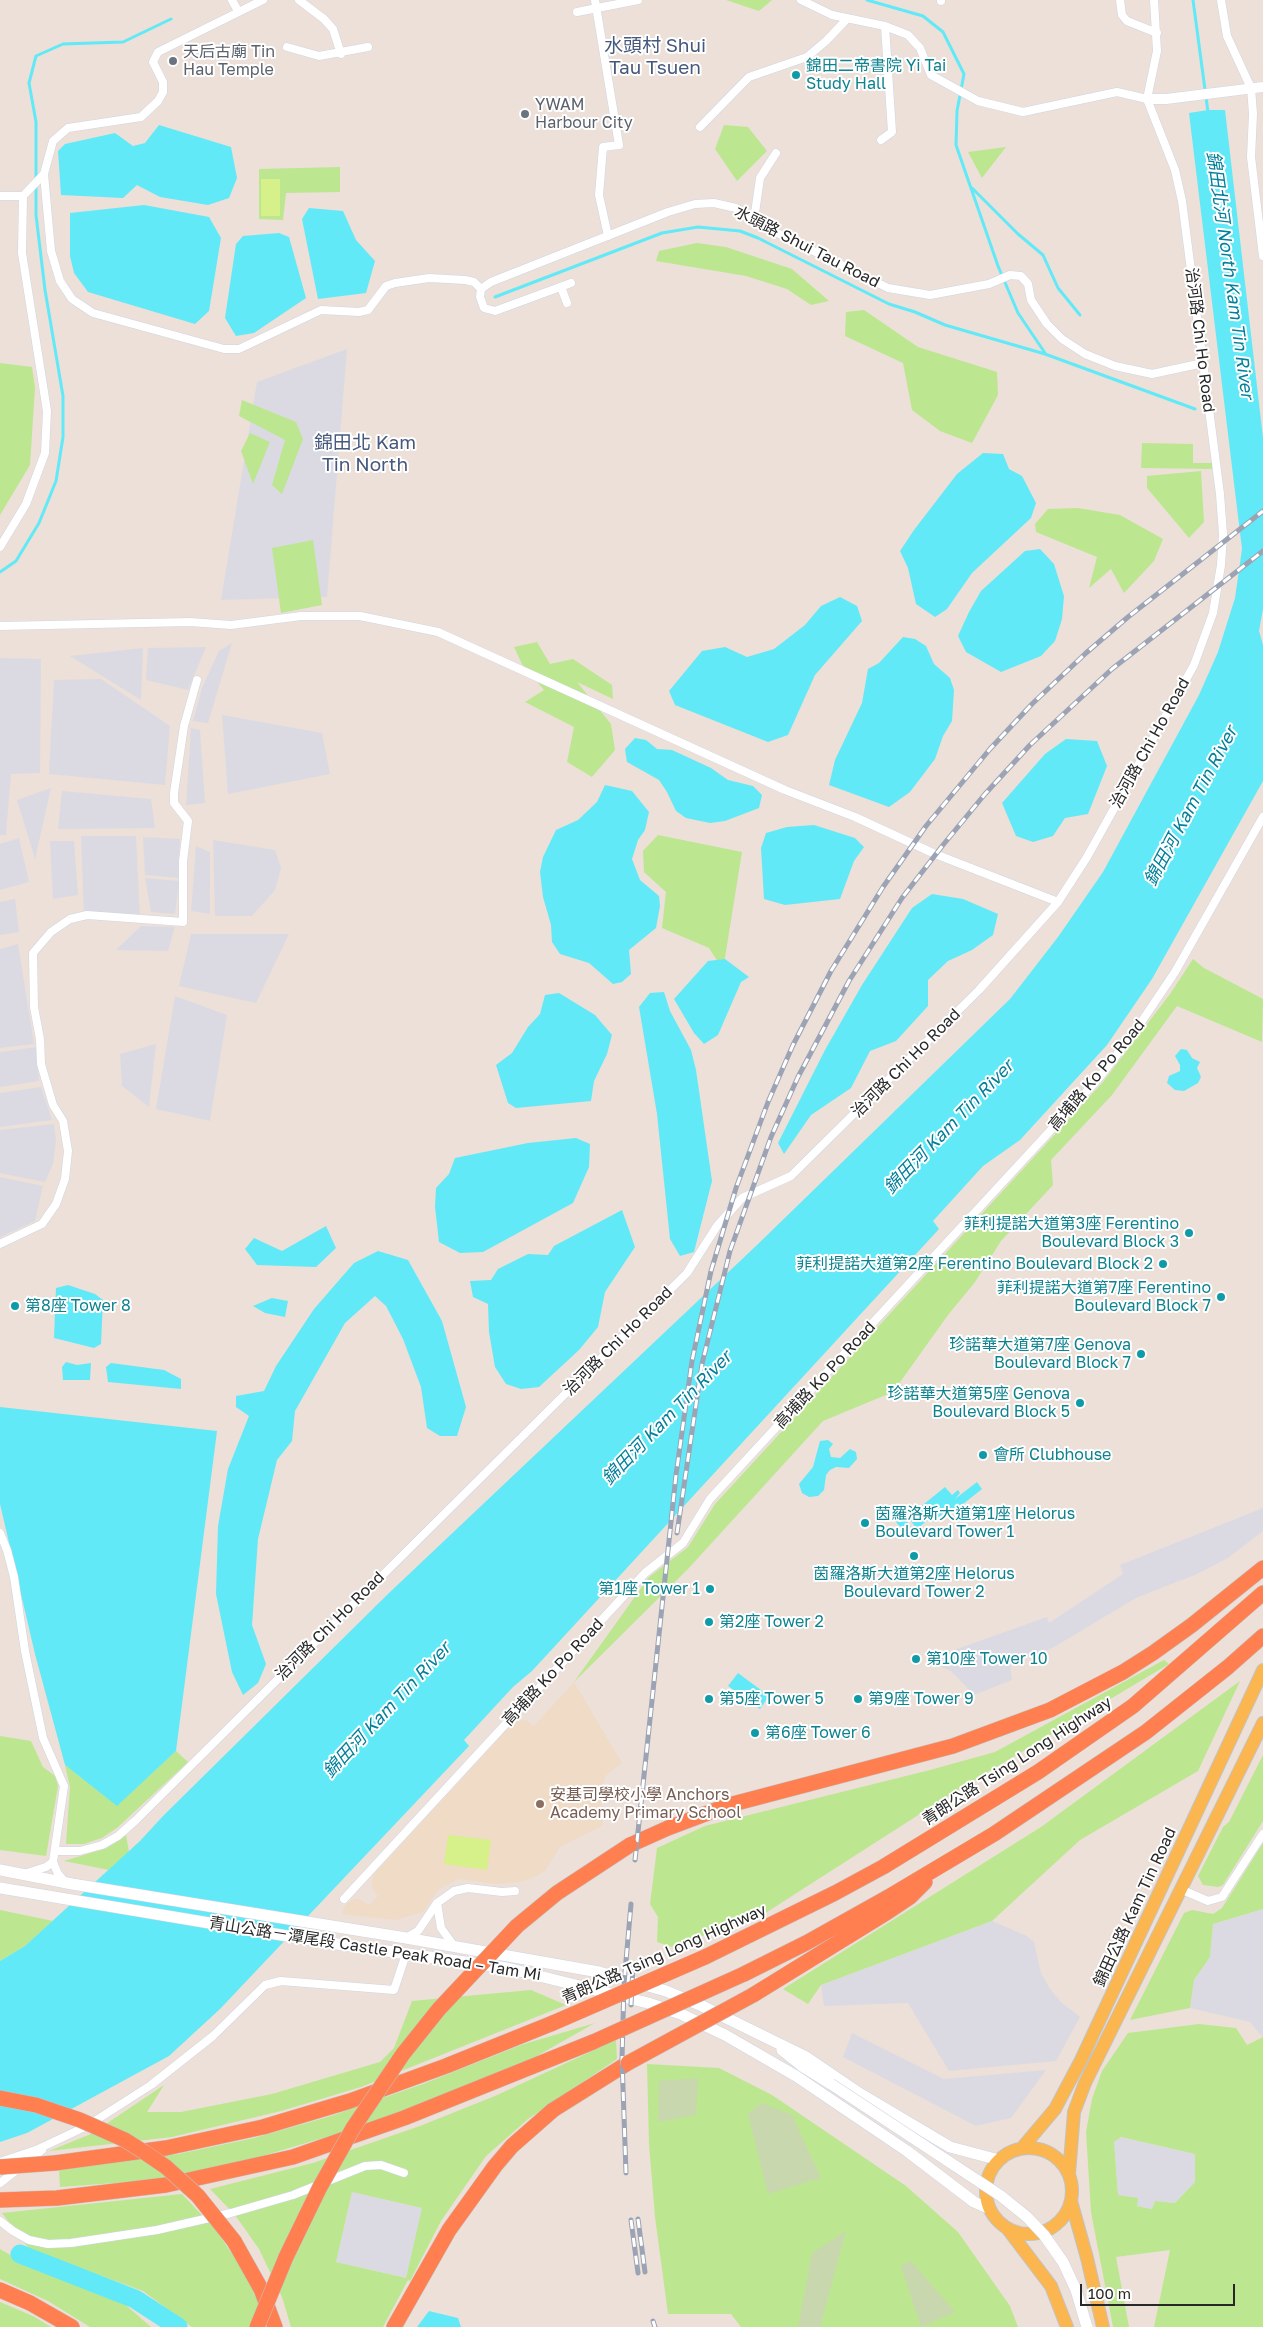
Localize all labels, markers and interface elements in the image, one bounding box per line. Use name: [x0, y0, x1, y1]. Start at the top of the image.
district label: 水頭村 Shui Tau Tsuen: [603, 35, 707, 79]
place label: 天后古廟 Tin Hau Temple: [183, 42, 275, 80]
marker: 天后古廟 Tin Hau Temple: [167, 55, 179, 67]
place label: 錦田二帝書院 Yi Tai Study Hall: [806, 56, 946, 94]
marker: 錦田二帝書院 Yi Tai Study Hall: [790, 69, 802, 81]
place label: YWAM Harbour City: [535, 95, 633, 133]
marker: YWAM Harbour City: [519, 108, 531, 120]
water label: 錦田北河 North Kam Tin River: [1202, 150, 1258, 400]
street label: 水頭路 Shui Tau Road: [731, 202, 883, 292]
street label: 治河路 Chi Ho Road: [1182, 266, 1218, 414]
district label: 錦田北 Kam Tin North: [314, 432, 416, 476]
street label: 治河路 Chi Ho Road: [1106, 675, 1194, 811]
water label: 錦田河 Kam Tin River: [1140, 723, 1242, 889]
street label: 治河路 Chi Ho Road: [848, 1005, 964, 1121]
street label: 高埔路 Ko Po Road: [1045, 1015, 1149, 1135]
water label: 錦田河 Kam Tin River: [880, 1056, 1018, 1198]
place label: 菲利提諾大道第3座 Ferentino Boulevard Block 3: [964, 1214, 1179, 1252]
marker: 菲利提諾大道第3座 Ferentino Boulevard Block 3: [1183, 1227, 1195, 1239]
place label: 菲利提諾大道第2座 Ferentino Boulevard Block 2: [796, 1254, 1153, 1274]
marker: 菲利提諾大道第2座 Ferentino Boulevard Block 2: [1157, 1258, 1169, 1270]
place label: 菲利提諾大道第7座 Ferentino Boulevard Block 7: [997, 1278, 1211, 1316]
street label: 治河路 Chi Ho Road: [560, 1283, 676, 1399]
marker: 菲利提諾大道第7座 Ferentino Boulevard Block 7: [1215, 1291, 1227, 1303]
place label: 第8座 Tower 8: [25, 1296, 131, 1316]
marker: 第8座 Tower 8: [9, 1300, 21, 1312]
street label: 高埔路 Ko Po Road: [770, 1317, 880, 1433]
place label: 珍諾華大道第7座 Genova Boulevard Block 7: [949, 1335, 1131, 1373]
water label: 錦田河 Kam Tin River: [598, 1347, 736, 1489]
marker: 珍諾華大道第7座 Genova Boulevard Block 7: [1135, 1348, 1147, 1360]
place label: 珍諾華大道第5座 Genova Boulevard Block 5: [888, 1384, 1070, 1422]
marker: 珍諾華大道第5座 Genova Boulevard Block 5: [1074, 1397, 1086, 1409]
place label: 會所 Clubhouse: [993, 1445, 1111, 1465]
marker: 會所 Clubhouse: [977, 1449, 989, 1461]
place label: 茵羅洛斯大道第1座 Helorus Boulevard Tower 1: [875, 1504, 1075, 1542]
marker: 茵羅洛斯大道第1座 Helorus Boulevard Tower 1: [859, 1517, 871, 1529]
marker: 茵羅洛斯大道第2座 Helorus Boulevard Tower 2: [908, 1550, 920, 1562]
place label: 茵羅洛斯大道第2座 Helorus Boulevard Tower 2: [813, 1564, 1015, 1602]
street label: 治河路 Chi Ho Road: [272, 1568, 388, 1684]
place label: 第1座 Tower 1: [598, 1579, 700, 1599]
marker: 第1座 Tower 1: [704, 1583, 716, 1595]
place label: 第2座 Tower 2: [719, 1612, 824, 1632]
street label: 高埔路 Ko Po Road: [498, 1614, 608, 1730]
marker: 第2座 Tower 2: [703, 1616, 715, 1628]
water label: 錦田河 Kam Tin River: [319, 1638, 455, 1782]
place label: 第10座 Tower 10: [926, 1649, 1048, 1669]
marker: 第10座 Tower 10: [910, 1653, 922, 1665]
place label: 第5座 Tower 5: [719, 1689, 824, 1709]
place label: 第9座 Tower 9: [868, 1689, 974, 1709]
marker: 第5座 Tower 5: [703, 1693, 715, 1705]
marker: 第9座 Tower 9: [852, 1693, 864, 1705]
street label: 青朗公路 Tsing Long Highway: [919, 1693, 1115, 1829]
place label: 第6座 Tower 6: [765, 1723, 871, 1743]
marker: 第6座 Tower 6: [749, 1727, 761, 1739]
place label: 安基司學校小學 Anchors Academy Primary School: [550, 1785, 741, 1823]
marker: 安基司學校小學 Anchors Academy Primary School: [534, 1798, 546, 1810]
street label: 錦田公路 Kam Tin Road: [1090, 1824, 1180, 1990]
street label: 青朗公路 Tsing Long Highway: [559, 1900, 769, 2008]
street label: 青山公路－潭尾段 Castle Peak Road – Tam Mi: [208, 1913, 542, 1985]
scale bar: [1083, 2274, 1238, 2306]
text: 100 m: [1088, 2284, 1131, 2302]

